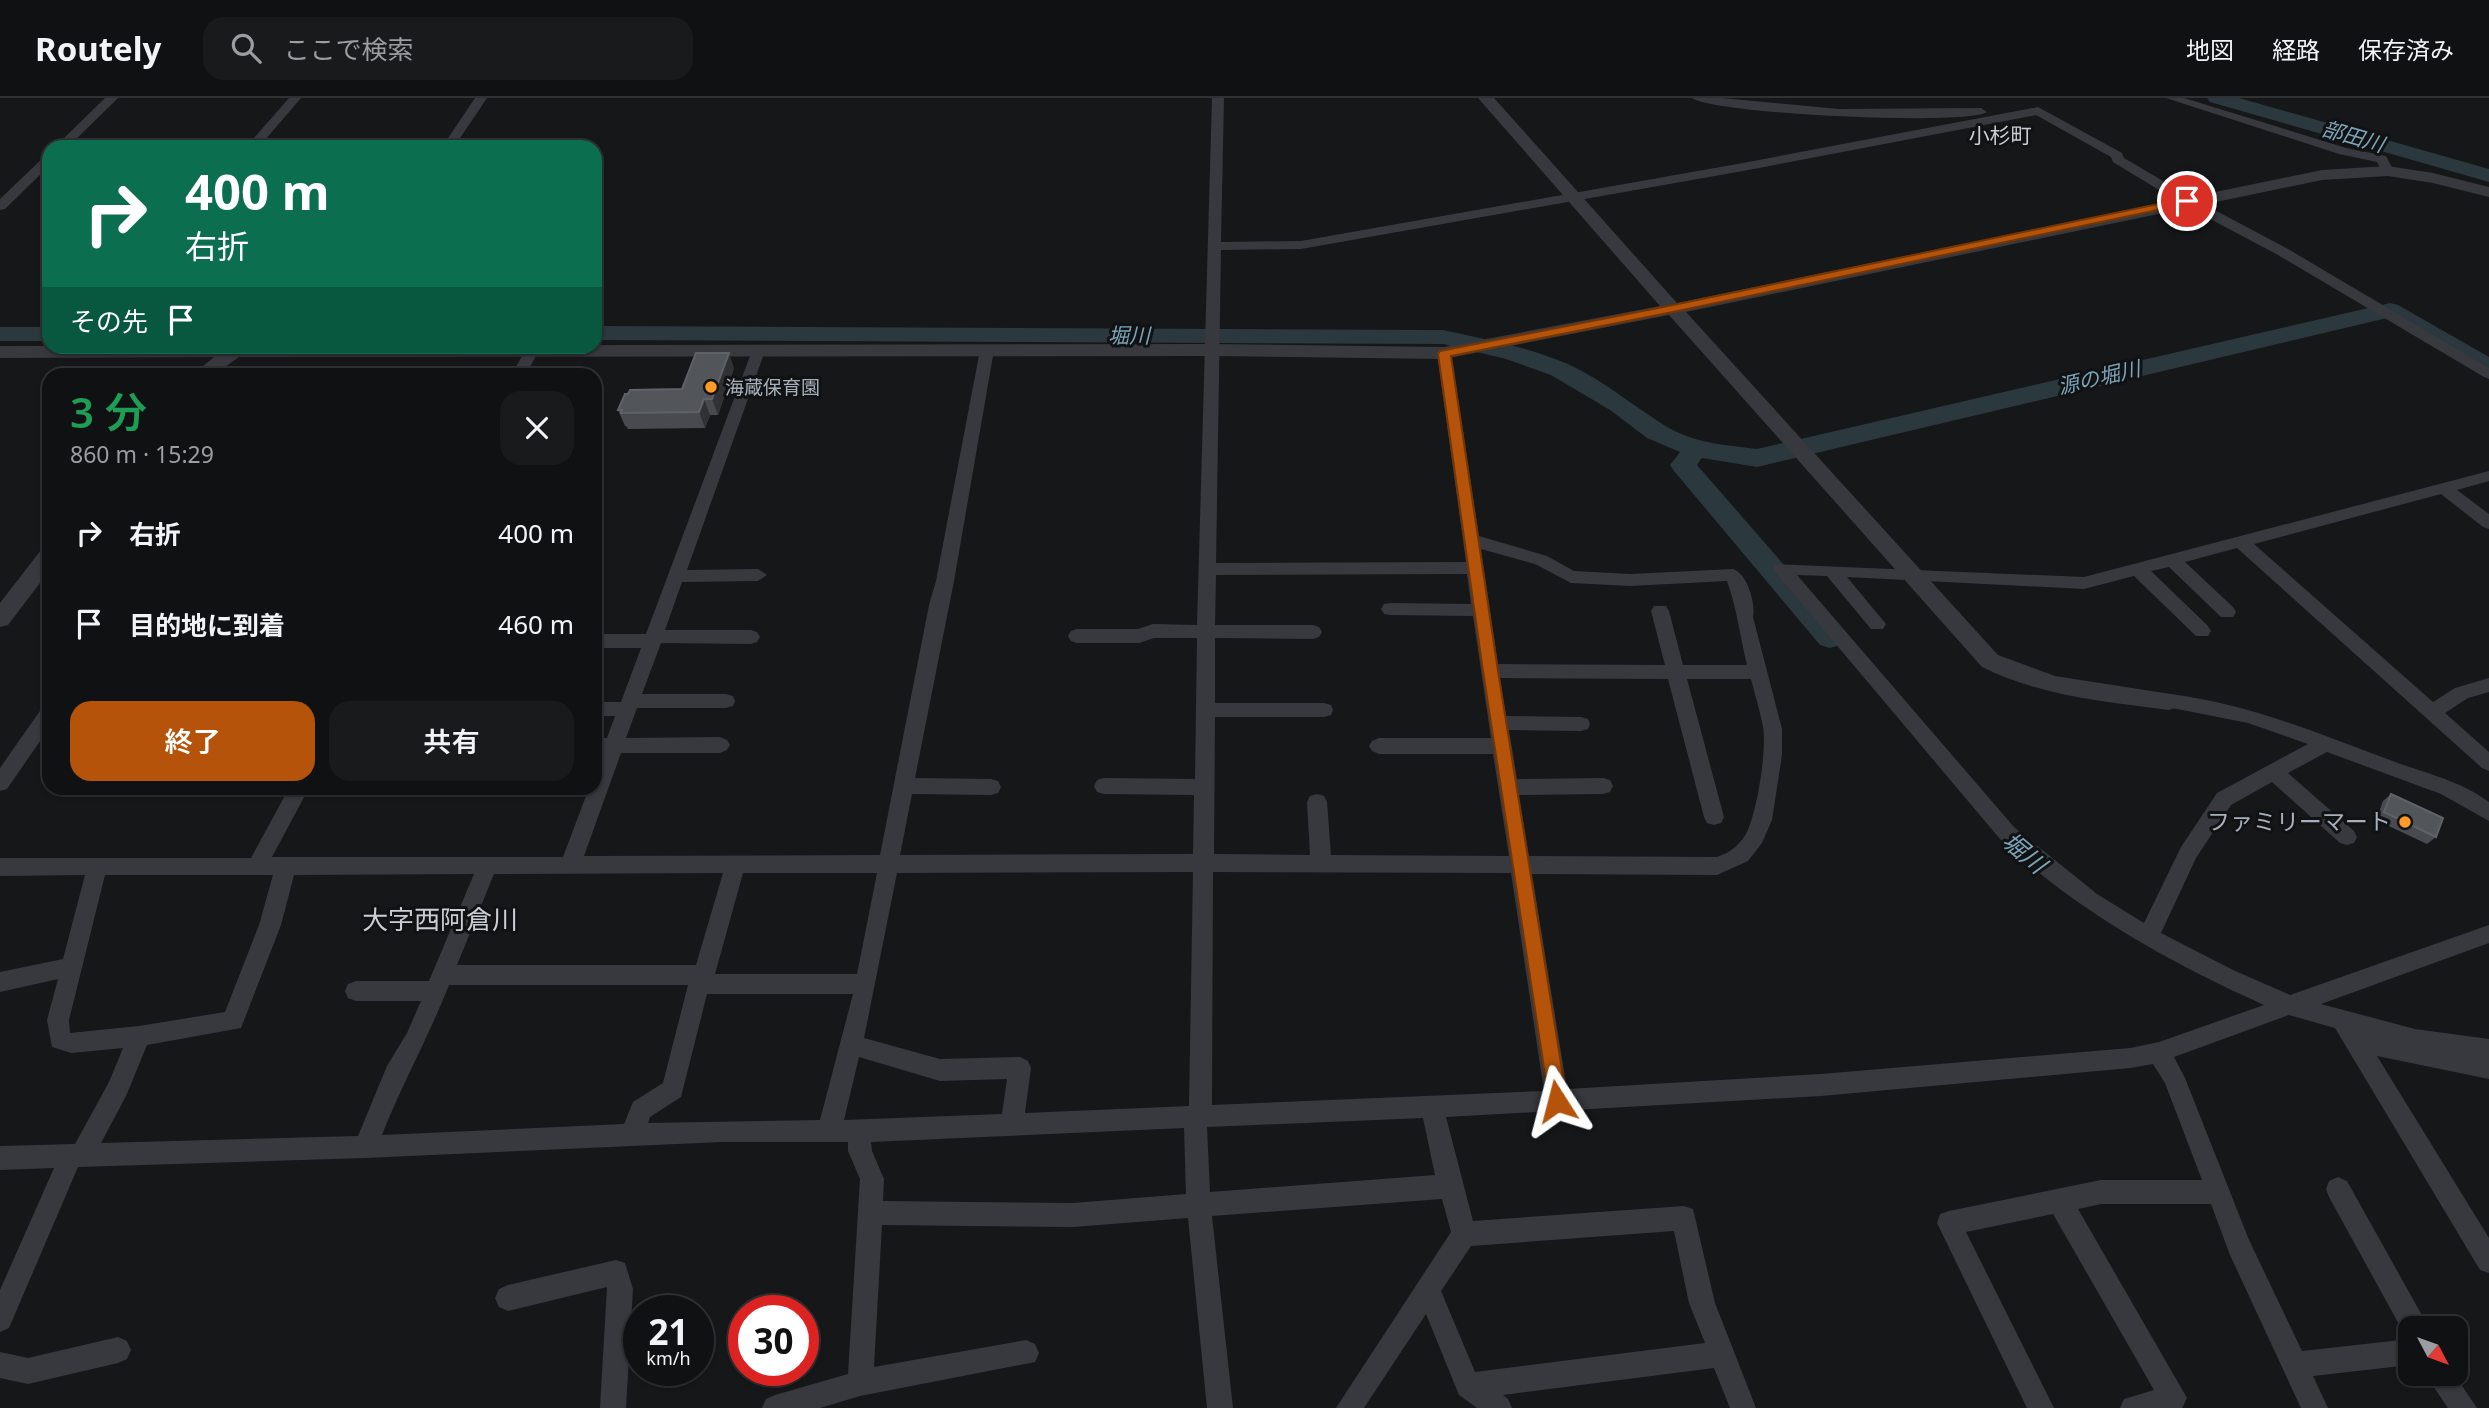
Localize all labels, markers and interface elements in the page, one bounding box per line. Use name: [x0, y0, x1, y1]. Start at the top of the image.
search box: [203, 17, 693, 80]
text: Routely: [35, 26, 161, 71]
icon: search: [227, 29, 265, 67]
text: ここで検索: [283, 31, 413, 67]
text: 地図: [2186, 33, 2234, 66]
text: 経路: [2272, 33, 2320, 66]
text: 保存済み: [2358, 33, 2454, 66]
water label: 部田川: [2319, 114, 2389, 159]
district label: 小杉町: [1969, 121, 2032, 149]
text: 400 m: [185, 158, 330, 224]
icon: right: [70, 168, 161, 259]
pin: [2157, 171, 2217, 231]
icon: arrive: [2168, 182, 2206, 220]
text: 右折: [185, 224, 249, 267]
icon: arrive: [162, 301, 200, 339]
text: その先: [70, 303, 148, 339]
water label: 堀川: [1108, 321, 1152, 349]
water label: 源の堀川: [2055, 353, 2145, 400]
place label: 海蔵保育園: [725, 374, 820, 400]
marker: 海蔵保育園: [703, 379, 719, 395]
text: 3 分: [70, 383, 147, 440]
button: close: [500, 391, 574, 465]
text: 860 m · 15:29: [70, 438, 214, 470]
icon: right: [70, 514, 108, 552]
text: 400 m: [498, 515, 574, 551]
text: 右折: [129, 516, 181, 552]
icon: arrive: [70, 605, 108, 643]
text: 460 m: [498, 606, 574, 642]
text: 目的地に到着: [129, 607, 285, 643]
button: 終了: [70, 701, 315, 781]
button: 共有: [329, 701, 574, 781]
place label: ファミリーマート: [2207, 805, 2391, 837]
marker: ファミリーマート: [2397, 814, 2413, 830]
water label: 堀川: [1996, 824, 2056, 882]
district label: 大字西阿倉川: [362, 901, 518, 937]
position arrow: [1520, 1064, 1594, 1138]
speed limit sign: 30: [728, 1295, 819, 1386]
text: 21: [648, 1308, 689, 1355]
north arrow: [2398, 1316, 2468, 1386]
map controls: [2398, 1316, 2468, 1386]
text: km/h: [646, 1346, 691, 1370]

